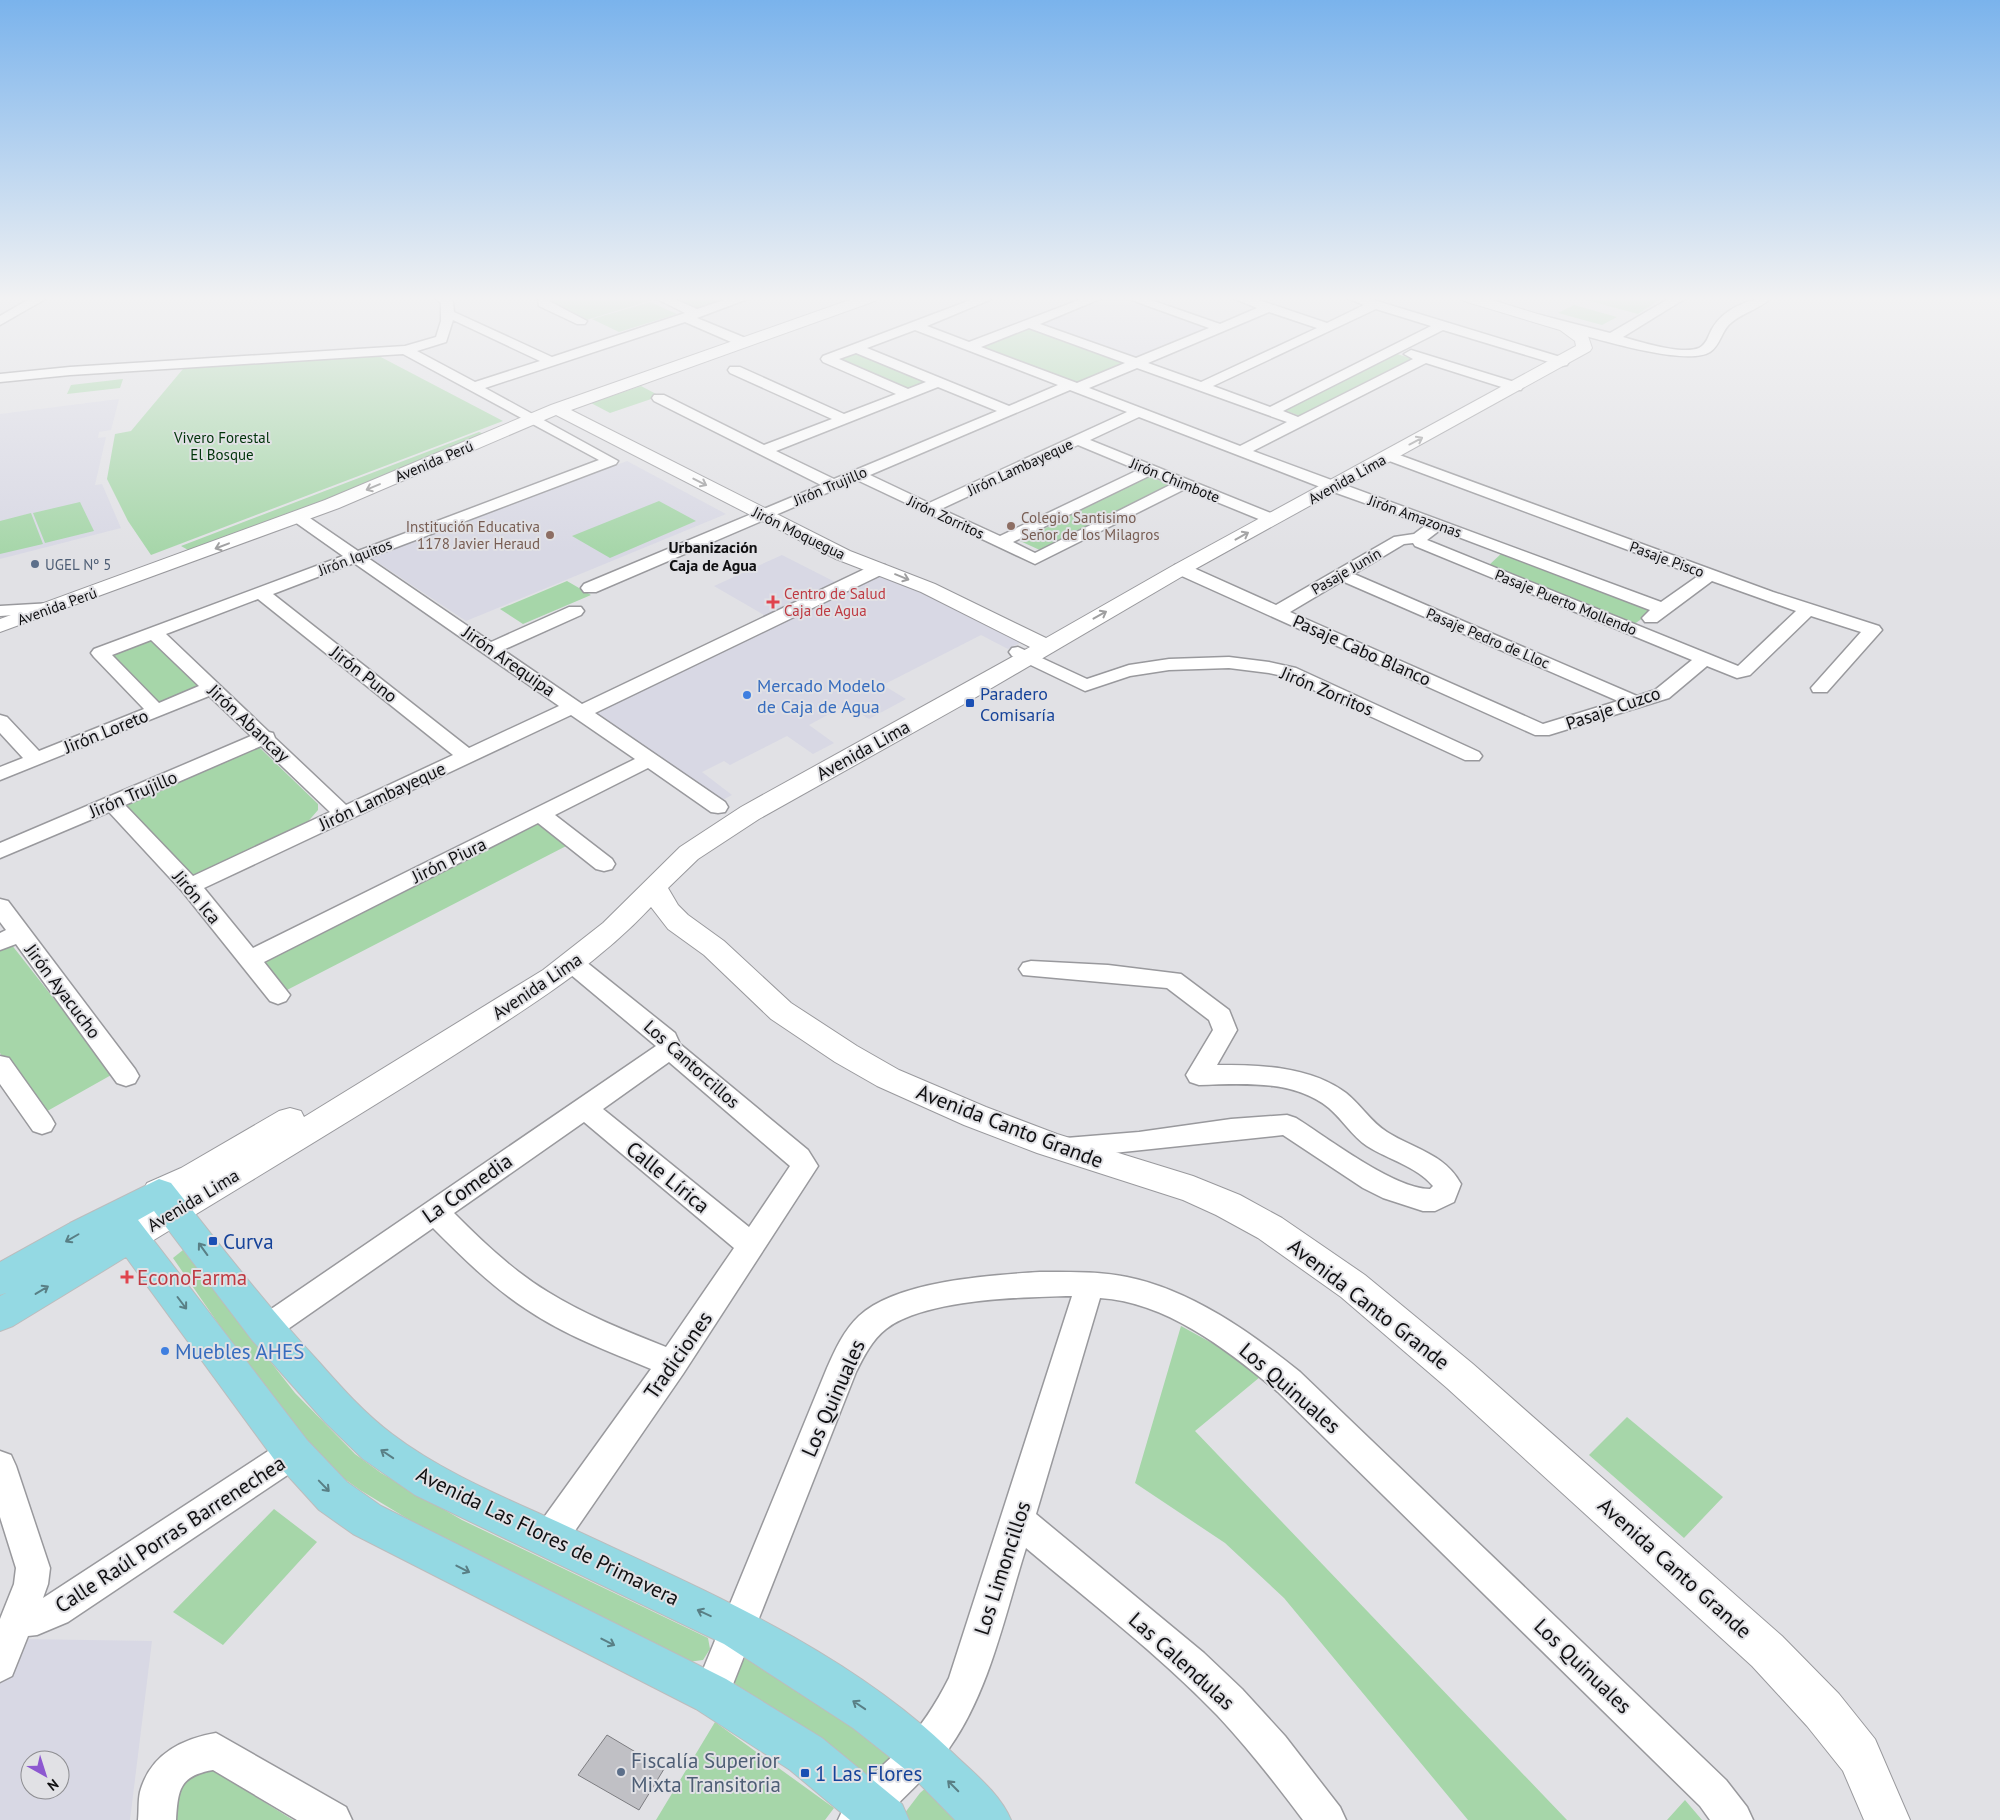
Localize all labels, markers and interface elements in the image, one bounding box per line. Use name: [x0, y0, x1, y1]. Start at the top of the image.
park label: Vivero Forestal El Bosque: [173, 428, 271, 464]
street label: Jirón Lambayeque: [963, 434, 1076, 500]
street label: Avenida Perú: [392, 436, 476, 486]
one-way arrow: [1408, 436, 1423, 446]
street label: Avenida Lima: [1305, 450, 1389, 508]
street label: Jirón Chimbote: [1126, 453, 1223, 507]
street label: Jirón Trujillo: [789, 462, 870, 510]
one-way arrow: [692, 478, 707, 487]
one-way arrow: [366, 483, 381, 492]
street label: Jirón Amazonas: [1365, 490, 1464, 542]
street label: Jirón Zorritos: [904, 491, 987, 543]
street label: Jirón Moquegua: [749, 502, 848, 564]
place label: Colegio Santisimo Señor de los Milagros: [1021, 508, 1160, 544]
place label: Institución Educativa 1178 Javier Heraud: [406, 517, 540, 553]
marker: Colegio Santisimo Señor de los Milagros: [1005, 520, 1017, 532]
marker: Institución Educativa 1178 Javier Heraud: [544, 529, 556, 541]
one-way arrow: [1234, 530, 1249, 540]
street label: Jirón Iquitos: [314, 534, 395, 580]
district label: Urbanización Caja de Agua: [669, 537, 758, 575]
street label: Pasaje Pisco: [1627, 537, 1707, 581]
one-way arrow: [214, 542, 230, 551]
street label: Pasaje Junín: [1308, 543, 1384, 599]
place label: UGEL Nº 5: [45, 555, 111, 574]
marker: UGEL Nº 5: [29, 558, 41, 570]
street label: Pasaje Puerto Mollendo: [1492, 565, 1640, 639]
one-way arrow: [894, 573, 909, 582]
street label: Avenida Perú: [15, 583, 99, 629]
place label: Centro de Salud Caja de Agua: [784, 584, 886, 620]
marker: Centro de Salud Caja de Agua: [766, 595, 780, 609]
street label: Pasaje Pedro de Lloc: [1424, 603, 1553, 673]
one-way arrow: [1092, 609, 1107, 619]
street label: Pasaje Cabo Blanco: [1289, 609, 1435, 691]
street label: Jirón Arequipa: [457, 620, 560, 701]
street label: Jirón Puno: [325, 640, 402, 707]
street label: Jirón Zorritos: [1276, 661, 1377, 721]
place label: Mercado Modelo de Caja de Agua: [757, 674, 885, 718]
street label: Jirón Abancay: [202, 678, 295, 767]
street label: Pasaje Cuzco: [1563, 681, 1663, 735]
place label: Paradero Comisaría: [980, 682, 1055, 726]
marker: Mercado Modelo de Caja de Agua: [741, 689, 753, 701]
marker: Paradero Comisaría: [964, 697, 976, 709]
street label: Jirón Loreto: [59, 704, 152, 759]
street label: Avenida Lima: [812, 715, 914, 785]
street label: Jirón Lambayeque: [314, 757, 449, 836]
street label: Jirón Trujillo: [84, 765, 181, 823]
street label: Jirón Piura: [407, 832, 490, 888]
street label: Jirón Ica: [167, 865, 226, 928]
street label: Jirón Ayacucho: [19, 938, 106, 1043]
street label: Avenida Lima: [488, 948, 586, 1024]
street label: Los Cantorcillos: [639, 1015, 745, 1113]
street label: Avenida Canto Grande: [913, 1078, 1107, 1174]
street label: Calle Lírica: [621, 1135, 715, 1219]
street label: La Comedia: [417, 1147, 517, 1229]
street label: Avenida Lima: [143, 1164, 243, 1236]
place label: Curva: [223, 1228, 274, 1255]
street label: Avenida Canto Grande: [1283, 1233, 1455, 1375]
one-way arrow: [65, 1234, 80, 1244]
marker: Curva: [207, 1235, 219, 1247]
one-way arrow: [198, 1242, 208, 1256]
place label: EconoFarma: [137, 1264, 247, 1291]
marker: EconoFarma: [121, 1271, 133, 1283]
one-way arrow: [34, 1285, 49, 1294]
one-way arrow: [176, 1296, 187, 1309]
street label: Tradiciones: [638, 1306, 718, 1404]
street label: Los Quinuales: [795, 1335, 871, 1461]
street label: Los Quinuales: [1234, 1337, 1346, 1439]
place label: Muebles AHES: [175, 1338, 304, 1365]
marker: Muebles AHES: [159, 1345, 171, 1357]
street label: Calle Raúl Porras Barrenechea: [50, 1449, 290, 1619]
one-way arrow: [381, 1449, 395, 1459]
street label: Avenida Las Flores de Primavera: [412, 1460, 684, 1612]
one-way arrow: [318, 1480, 330, 1493]
street label: Avenida Canto Grande: [1593, 1492, 1757, 1644]
street label: Los Limoncillos: [968, 1498, 1036, 1638]
one-way arrow: [456, 1564, 471, 1574]
street label: Las Calendulas: [1123, 1606, 1241, 1716]
one-way arrow: [697, 1608, 712, 1617]
street label: Los Quinuales: [1528, 1613, 1638, 1719]
one-way arrow: [601, 1637, 616, 1647]
one-way arrow: [852, 1700, 866, 1710]
place label: Fiscalía Superior Mixta Transitoria: [631, 1747, 781, 1798]
north arrow: [20, 1750, 70, 1800]
place label: 1 Las Flores: [815, 1760, 922, 1787]
marker: Fiscalía Superior Mixta Transitoria: [615, 1766, 627, 1778]
marker: 1 Las Flores: [799, 1767, 811, 1779]
text: N: [44, 1775, 62, 1795]
one-way arrow: [947, 1779, 959, 1792]

